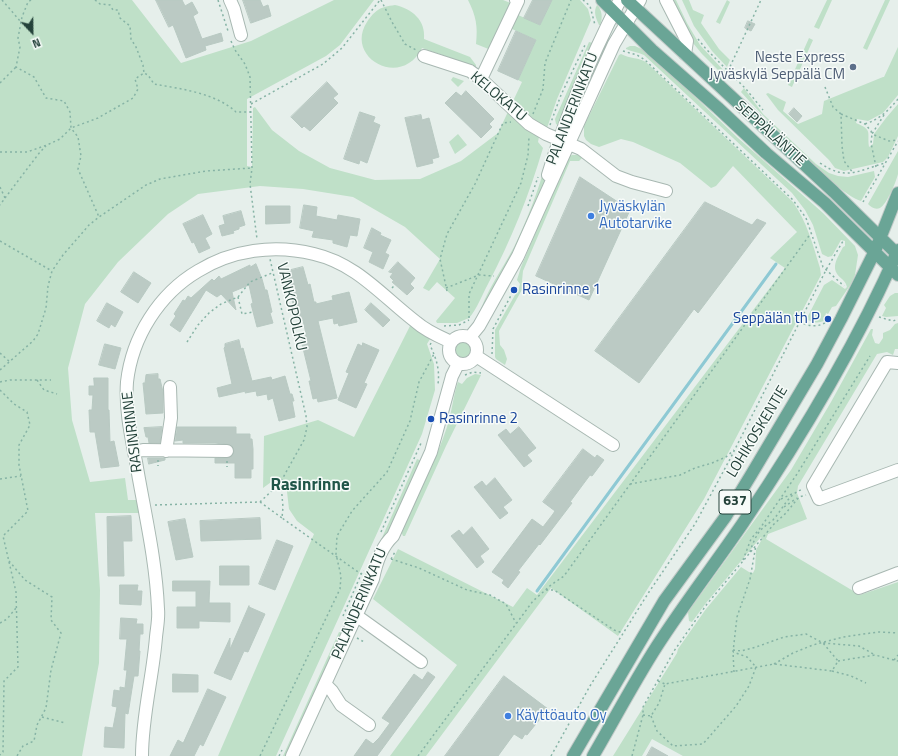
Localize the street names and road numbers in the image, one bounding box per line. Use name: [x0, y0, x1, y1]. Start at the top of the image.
street label: PALANDERINKATU: [543, 50, 603, 168]
street label: KELOKATU: [466, 68, 530, 126]
street label: SEPPÄLÄNTIE: [731, 98, 809, 170]
street label: VANKOPOLKU: [272, 261, 310, 353]
street label: LOHIKOSKENTIE: [724, 383, 792, 481]
street label: RASINRINNE: [119, 390, 147, 474]
road number: 637: [719, 490, 751, 514]
street label: PALANDERINKATU: [328, 546, 392, 662]

